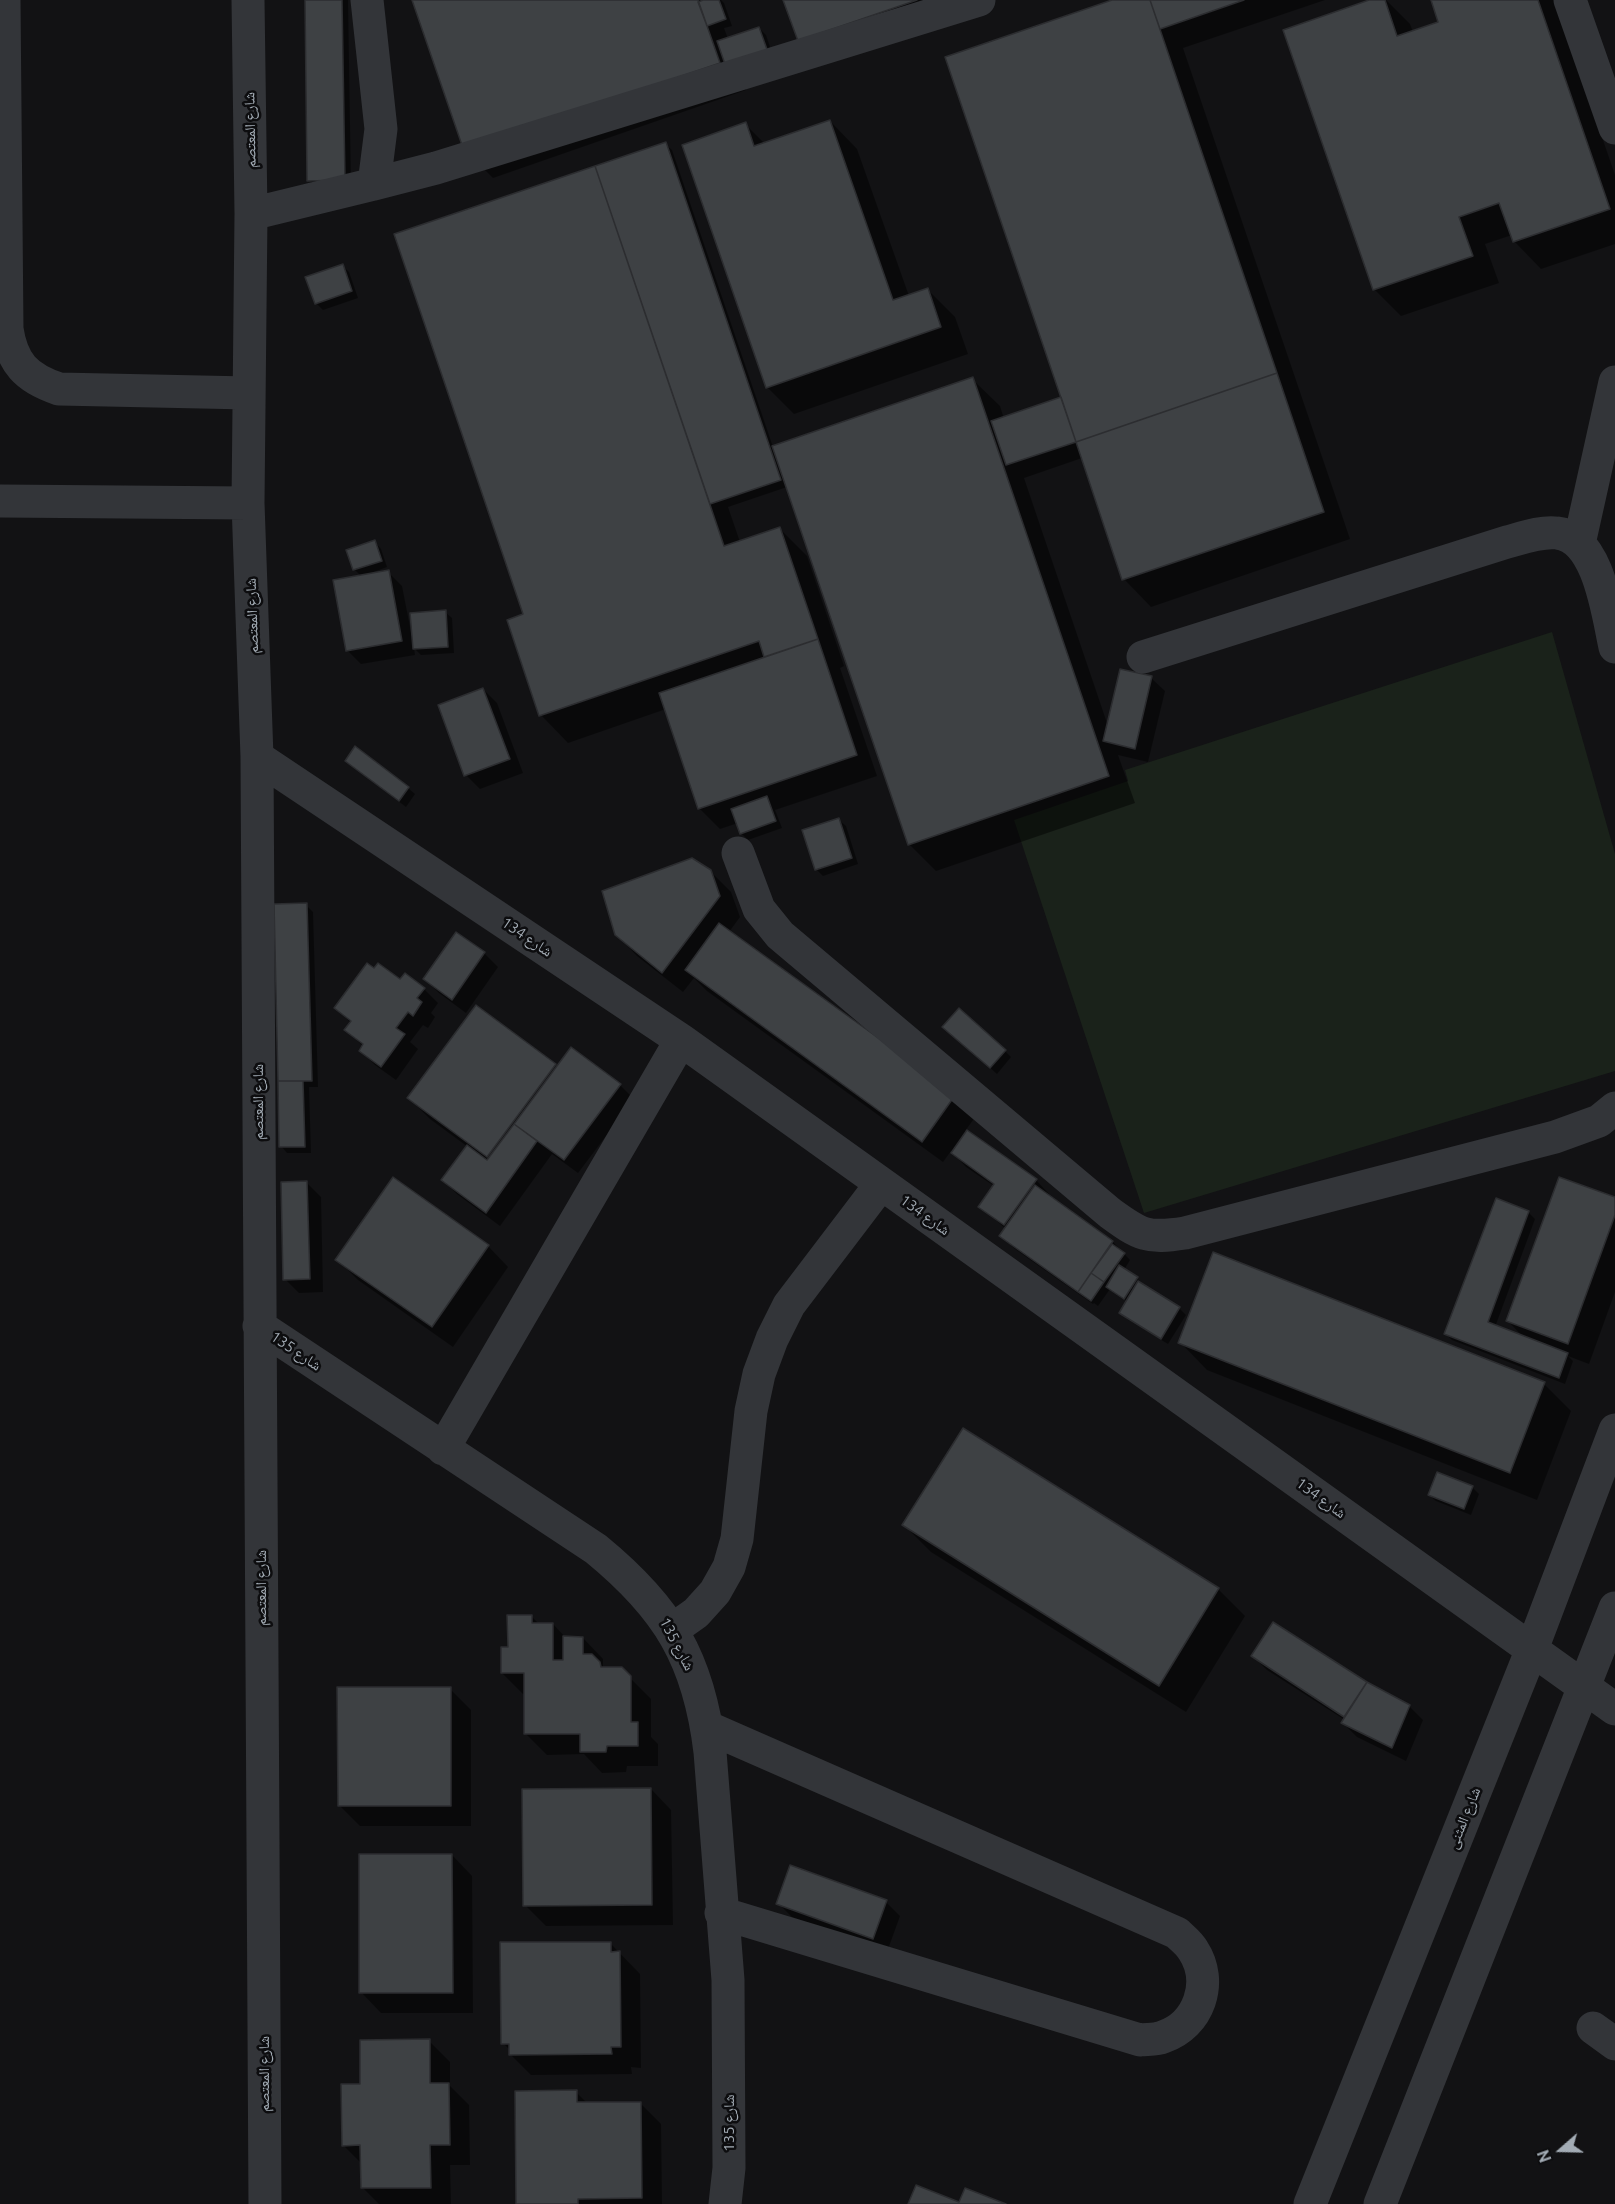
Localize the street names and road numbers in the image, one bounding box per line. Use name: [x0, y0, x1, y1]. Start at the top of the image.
street label: شارع المعتصم: [240, 92, 260, 168]
street label: شارع المعتصم: [242, 578, 262, 654]
street label: شارع 134: [498, 914, 556, 960]
street label: شارع المعتصم: [249, 1064, 267, 1140]
street label: شارع 134: [897, 1191, 953, 1239]
street label: شارع 135: [267, 1328, 325, 1374]
street label: شارع 134: [1293, 1474, 1349, 1522]
street label: شارع المعتصم: [252, 1550, 270, 1626]
street label: شارع 135: [656, 1614, 698, 1674]
street label: شارع المثنى: [1443, 1785, 1485, 1851]
street label: شارع المعتصم: [255, 2036, 273, 2112]
street label: شارع 135: [720, 2094, 738, 2152]

